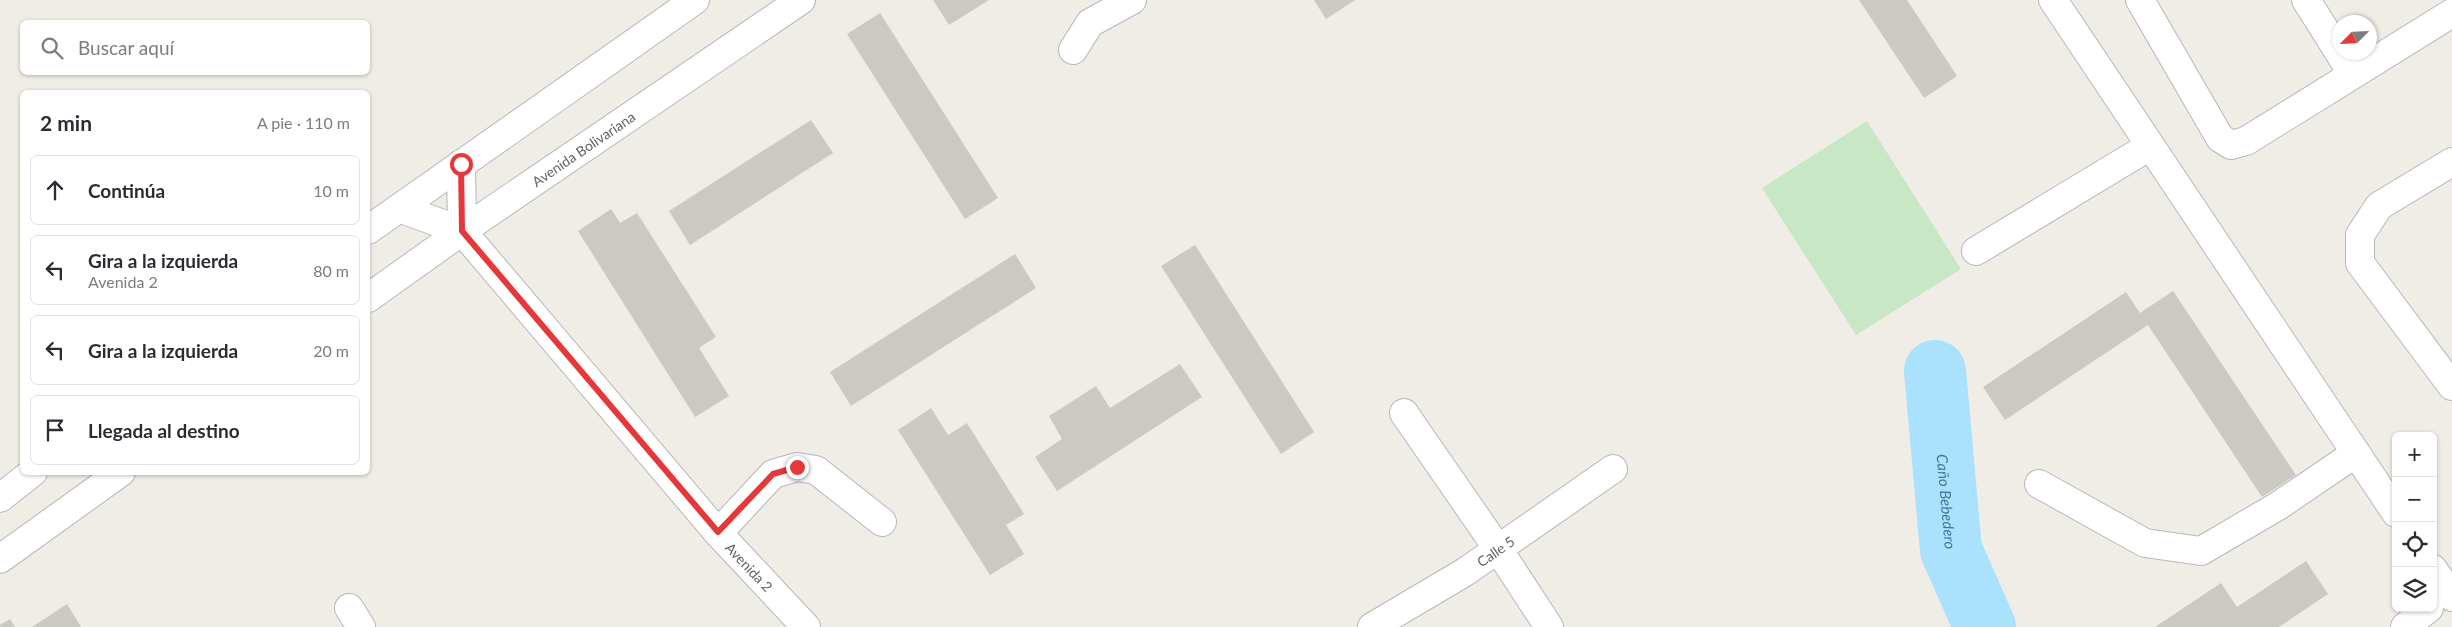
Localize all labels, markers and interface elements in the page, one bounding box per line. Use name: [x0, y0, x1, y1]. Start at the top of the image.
north arrow: [2332, 15, 2377, 60]
search box: [20, 20, 370, 75]
icon: search: [38, 34, 66, 62]
text: Buscar aquí: [78, 36, 174, 59]
street label: Avenida Bolivariana: [528, 107, 638, 190]
text: 2 min: [40, 110, 92, 135]
text: A pie · 110 m: [257, 113, 350, 132]
route start: [450, 153, 473, 176]
icon: ahead: [41, 176, 69, 204]
text: Continúa: [88, 179, 165, 202]
text: 10 m: [313, 181, 349, 200]
text: Gira a la izquierda: [88, 249, 238, 272]
icon: left: [41, 256, 69, 284]
text: 80 m: [313, 261, 349, 280]
text: Avenida 2: [88, 272, 158, 291]
icon: left: [41, 336, 69, 364]
text: Gira a la izquierda: [88, 339, 238, 362]
text: 20 m: [313, 341, 349, 360]
icon: arrive: [41, 416, 69, 444]
text: Llegada al destino: [88, 419, 240, 442]
map controls: [2392, 432, 2437, 612]
button: +: [2392, 432, 2437, 477]
water label: Caño Bebedero: [1933, 453, 1960, 550]
route end: [786, 456, 809, 479]
button: −: [2392, 477, 2437, 522]
button: locate: [2392, 522, 2437, 567]
street label: Calle 5: [1473, 532, 1517, 570]
street label: Avenida 2: [722, 538, 777, 595]
button: layers: [2392, 567, 2437, 612]

